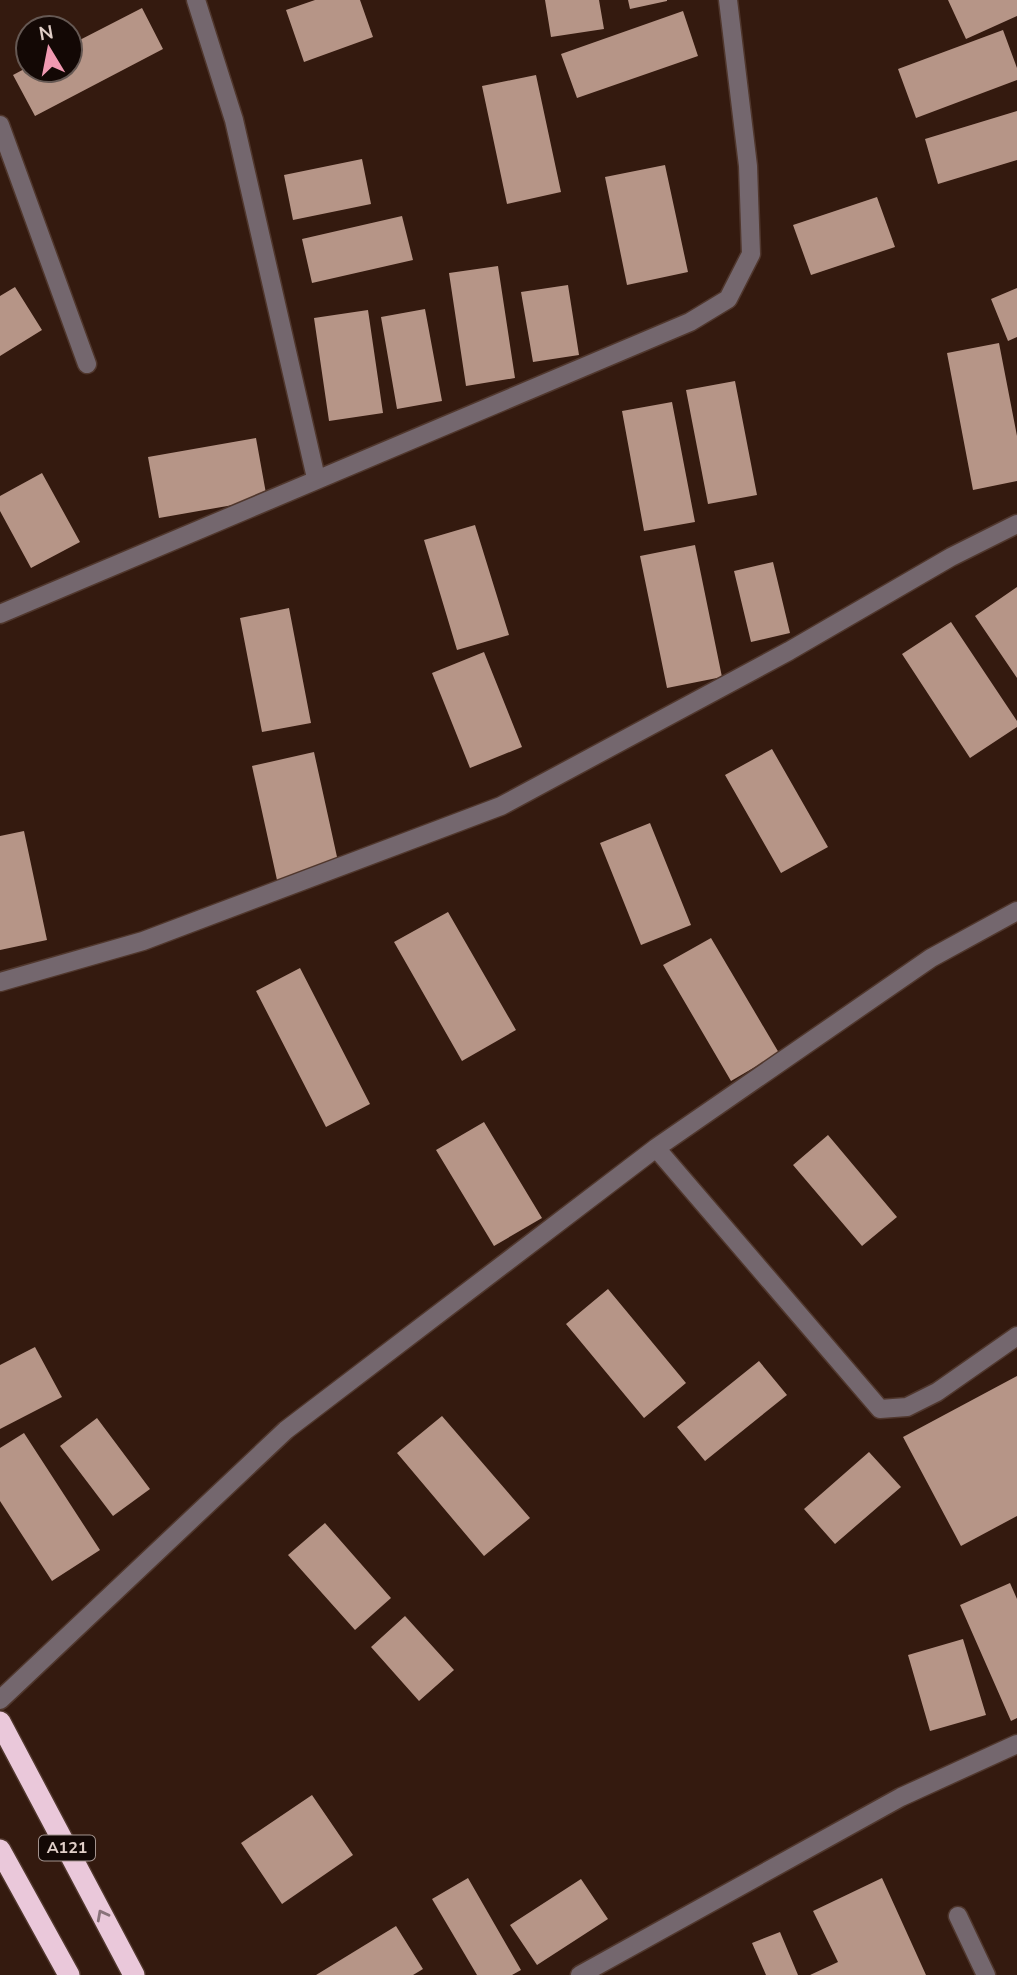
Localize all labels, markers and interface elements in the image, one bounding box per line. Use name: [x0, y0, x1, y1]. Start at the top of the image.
north arrow: [14, 14, 84, 84]
text: N: [37, 19, 55, 47]
road number: A121: [39, 1836, 95, 1860]
one-way arrow: [97, 1909, 110, 1922]

